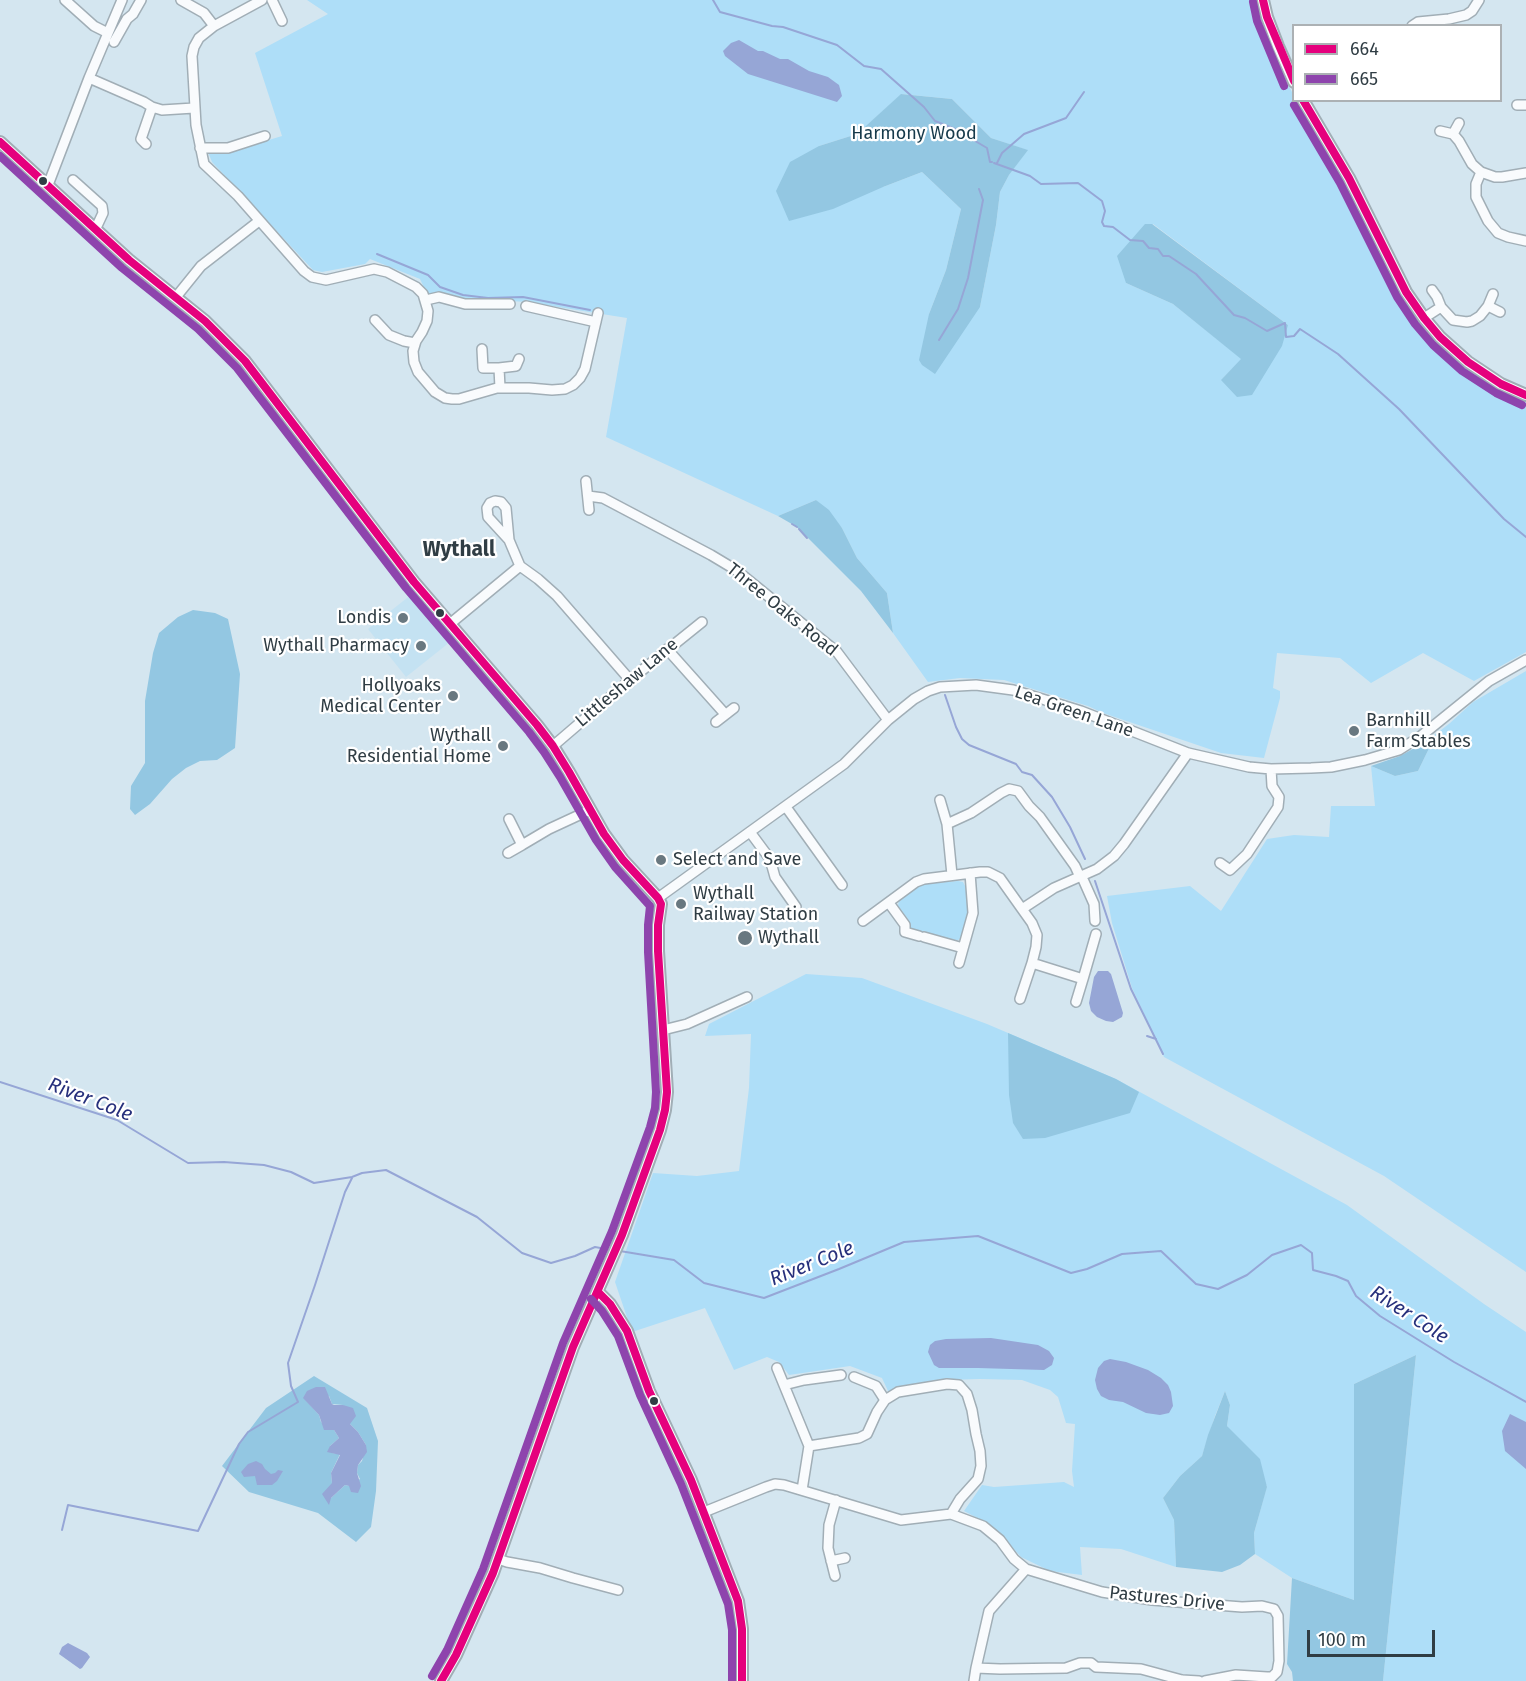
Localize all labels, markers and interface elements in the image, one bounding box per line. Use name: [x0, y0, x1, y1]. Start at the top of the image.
legend: [1292, 24, 1502, 102]
text: 664: [1350, 38, 1379, 60]
text: 665: [1350, 68, 1378, 90]
park label: Harmony Wood: [851, 123, 977, 145]
unlabelled marker: [37, 175, 49, 187]
district label: Wythall: [423, 537, 495, 563]
street label: Three Oaks Road: [722, 559, 842, 661]
place label: Londis: [337, 607, 391, 629]
unlabelled marker: [434, 607, 446, 619]
marker: Londis: [396, 611, 410, 625]
street label: Littleshaw Lane: [571, 634, 683, 732]
place label: Wythall Pharmacy: [263, 635, 409, 657]
marker: Wythall Pharmacy: [414, 639, 428, 653]
place label: Hollyoaks Medical Center: [320, 675, 441, 718]
street label: Lea Green Lane: [1012, 682, 1136, 742]
marker: Hollyoaks Medical Center: [446, 689, 460, 703]
place label: Barnhill Farm Stables: [1366, 710, 1471, 752]
marker: Barnhill Farm Stables: [1347, 724, 1361, 738]
place label: Wythall Residential Home: [347, 725, 491, 768]
marker: Wythall Residential Home: [496, 739, 510, 753]
place label: Select and Save: [673, 849, 801, 871]
marker: Select and Save: [654, 853, 668, 867]
place label: Wythall Railway Station: [693, 883, 818, 926]
marker: Wythall Railway Station: [674, 897, 688, 911]
place label: Wythall: [758, 927, 819, 949]
marker: Wythall: [736, 929, 754, 947]
water label: River Cole: [44, 1073, 136, 1127]
water label: River Cole: [766, 1236, 858, 1292]
water label: River Cole: [1365, 1281, 1453, 1349]
unlabelled marker: [648, 1395, 660, 1407]
street label: Pastures Drive: [1108, 1582, 1226, 1616]
scale bar: [1310, 1618, 1438, 1656]
text: 100 m: [1318, 1629, 1366, 1651]

